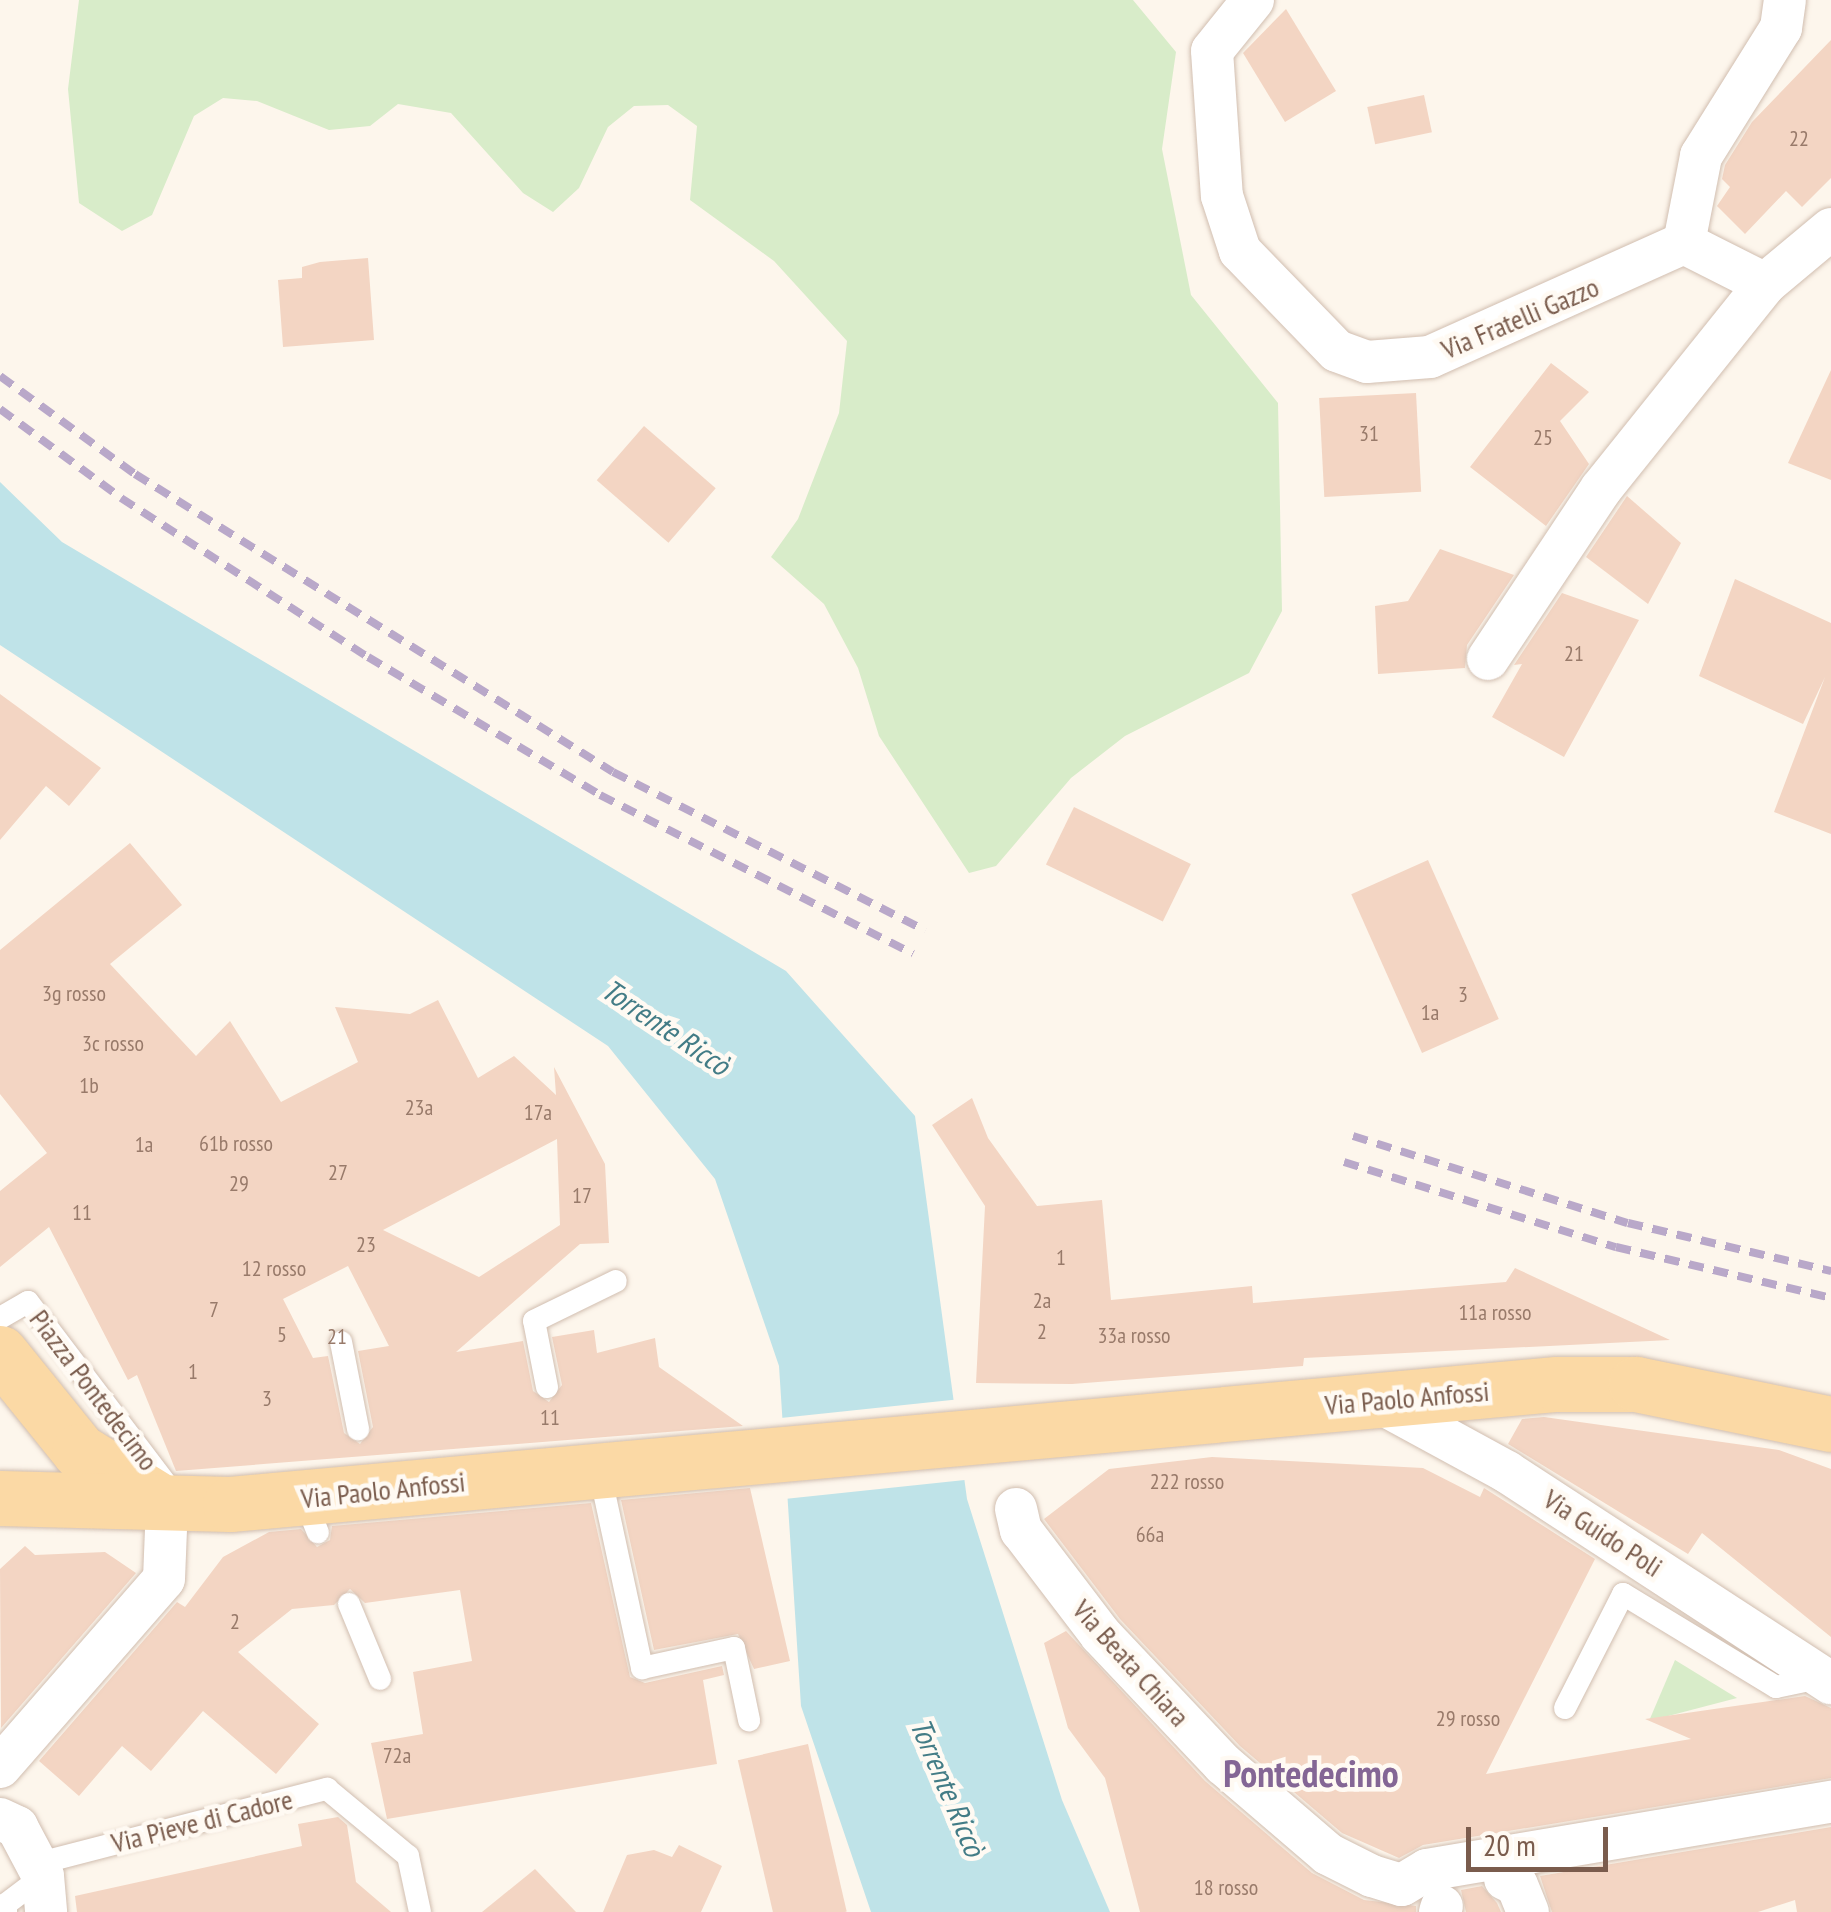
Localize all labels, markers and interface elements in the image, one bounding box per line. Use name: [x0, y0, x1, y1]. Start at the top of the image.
house number: 22: [1789, 126, 1809, 152]
street label: Via Fratelli Gazzo: [1436, 270, 1604, 366]
house number: 31: [1359, 421, 1379, 447]
house number: 25: [1533, 425, 1553, 451]
house number: 21: [1564, 641, 1584, 667]
water label: Torrente Riccò: [595, 971, 737, 1083]
house number: 3g rosso: [42, 981, 106, 1007]
house number: 3: [1458, 982, 1468, 1008]
house number: 1a: [1421, 1000, 1439, 1026]
house number: 3c rosso: [82, 1031, 144, 1057]
house number: 1b: [79, 1073, 99, 1099]
house number: 23a: [405, 1095, 433, 1121]
house number: 17a: [524, 1100, 552, 1126]
house number: 61b rosso: [199, 1131, 273, 1157]
house number: 1a: [135, 1132, 153, 1158]
house number: 27: [328, 1160, 348, 1186]
house number: 29: [229, 1171, 249, 1197]
house number: 17: [572, 1183, 592, 1209]
house number: 11: [72, 1200, 92, 1226]
house number: 23: [356, 1232, 376, 1258]
house number: 1: [1056, 1245, 1066, 1271]
house number: 12 rosso: [242, 1256, 306, 1282]
house number: 2a: [1033, 1288, 1051, 1314]
house number: 7: [209, 1297, 219, 1323]
house number: 11a rosso: [1458, 1300, 1532, 1326]
street label: Piazza Pontedecimo: [23, 1303, 165, 1477]
house number: 2: [1037, 1319, 1047, 1345]
house number: 5: [277, 1322, 287, 1348]
house number: 33a rosso: [1097, 1323, 1171, 1349]
house number: 21: [327, 1324, 347, 1350]
house number: 1: [188, 1359, 198, 1385]
street label: Via Paolo Anfossi: [1323, 1374, 1491, 1422]
house number: 3: [262, 1386, 272, 1412]
house number: 11: [540, 1405, 560, 1431]
street label: Via Paolo Anfossi: [299, 1465, 467, 1515]
house number: 222 rosso: [1150, 1469, 1224, 1495]
street label: Via Guido Poli: [1537, 1482, 1669, 1584]
house number: 66a: [1136, 1522, 1164, 1548]
street label: Via Beata Chiara: [1066, 1593, 1196, 1733]
house number: 2: [230, 1609, 240, 1635]
house number: 29 rosso: [1436, 1706, 1500, 1732]
water label: Torrente Riccò: [903, 1713, 993, 1861]
house number: 72a: [383, 1743, 411, 1769]
district label: Pontedecimo: [1223, 1750, 1399, 1796]
street label: Via Pieve di Cadore: [108, 1782, 296, 1860]
scale bar: [1471, 1807, 1614, 1869]
text: 20 m: [1483, 1825, 1536, 1864]
house number: 18 rosso: [1194, 1875, 1258, 1901]

